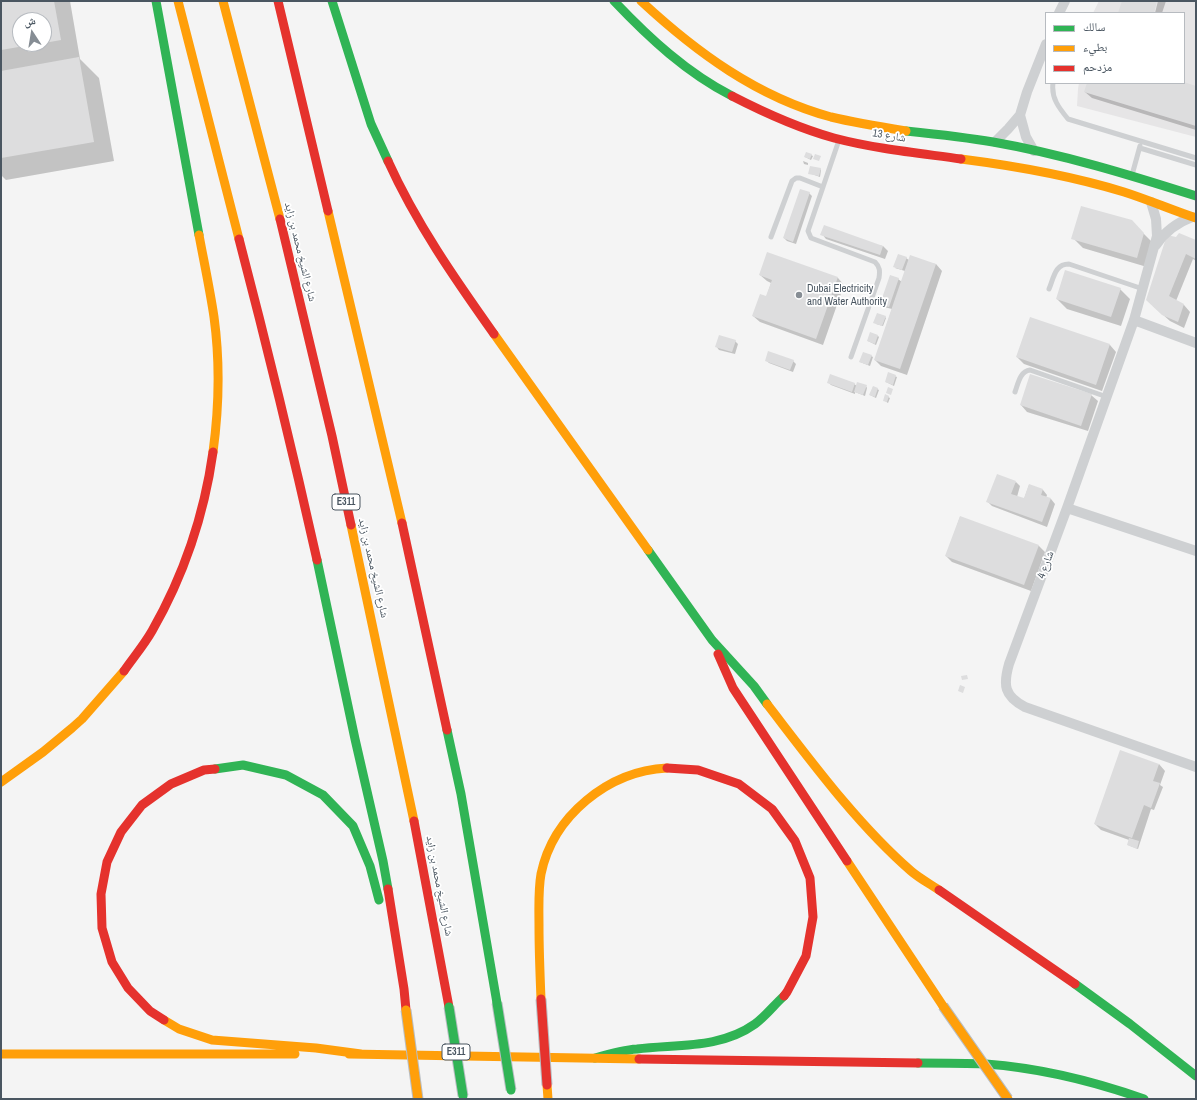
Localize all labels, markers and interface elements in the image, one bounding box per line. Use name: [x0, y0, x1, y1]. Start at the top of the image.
north arrow: [12, 12, 52, 52]
legend: [1045, 12, 1185, 84]
text: ش: [23, 13, 37, 29]
text: سالك: [1083, 19, 1105, 35]
text: بطيء: [1083, 39, 1107, 55]
text: مزدحم: [1083, 59, 1112, 75]
street label: شارع 13: [871, 127, 907, 145]
street label: شارع الشيخ محمد بن زايد: [281, 201, 319, 303]
place label: Dubai Electricity and Water Authority: [807, 282, 887, 308]
marker: Dubai Electricity and Water Authority: [794, 290, 804, 300]
road number: E311: [332, 494, 360, 510]
street label: شارع الشيخ محمد بن زايد: [355, 517, 391, 619]
street label: شارع 4: [1035, 549, 1057, 581]
street label: شارع الشيخ محمد بن زايد: [423, 835, 455, 937]
road number: E311: [442, 1044, 470, 1060]

